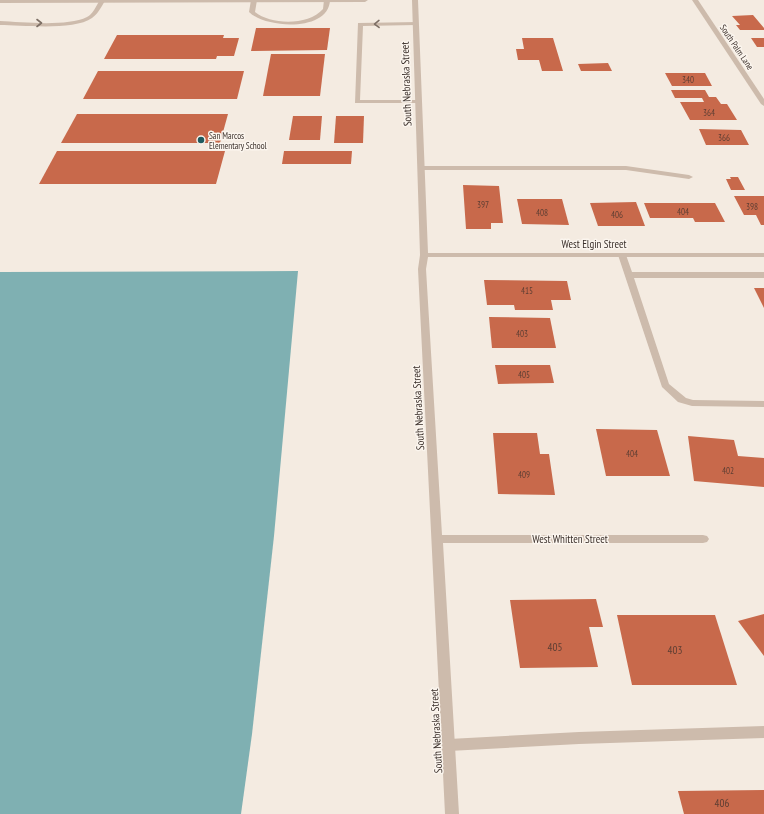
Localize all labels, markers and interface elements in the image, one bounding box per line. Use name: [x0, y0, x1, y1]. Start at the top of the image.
one-way arrow: [36, 19, 42, 27]
one-way arrow: [374, 20, 380, 28]
street label: South Palm Lane: [718, 22, 756, 72]
street label: South Nebraska Street: [398, 41, 414, 127]
house number: 340: [682, 74, 694, 85]
house number: 364: [703, 107, 715, 118]
place label: San Marcos Elementary School: [209, 130, 268, 151]
house number: 366: [718, 132, 730, 143]
marker: San Marcos Elementary School: [196, 135, 206, 145]
house number: 397: [477, 199, 489, 210]
house number: 398: [746, 201, 758, 212]
house number: 404: [677, 206, 689, 217]
house number: 408: [536, 207, 548, 218]
house number: 406: [611, 209, 623, 220]
street label: West Elgin Street: [562, 237, 626, 251]
house number: 415: [521, 285, 533, 296]
house number: 403: [516, 328, 528, 339]
street label: South Nebraska Street: [409, 365, 427, 451]
house number: 405: [518, 369, 530, 380]
house number: 404: [626, 448, 638, 459]
house number: 402: [722, 465, 734, 476]
house number: 409: [518, 469, 530, 480]
street label: West Whitten Street: [532, 532, 608, 546]
house number: 405: [548, 640, 562, 654]
house number: 403: [668, 643, 682, 657]
street label: South Nebraska Street: [427, 688, 445, 774]
house number: 406: [715, 796, 729, 810]

